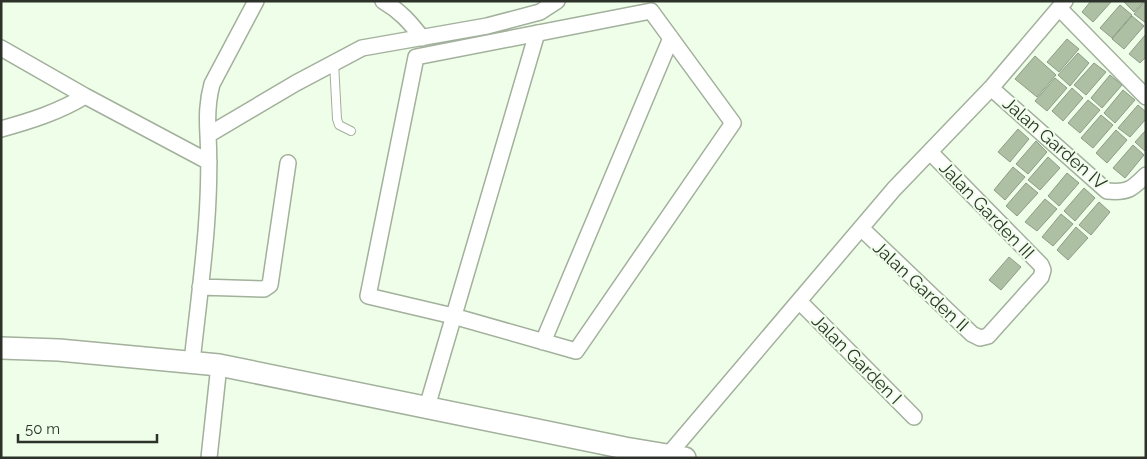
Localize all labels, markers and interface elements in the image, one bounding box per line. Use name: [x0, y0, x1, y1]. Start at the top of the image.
street label: Jalan Garden IV: [999, 92, 1111, 194]
street label: Jalan Garden III: [935, 157, 1039, 263]
street label: Jalan Garden II: [869, 236, 973, 336]
street label: Jalan Garden I: [808, 310, 906, 408]
scale bar: [18, 412, 156, 444]
text: 50 m: [25, 420, 60, 438]

